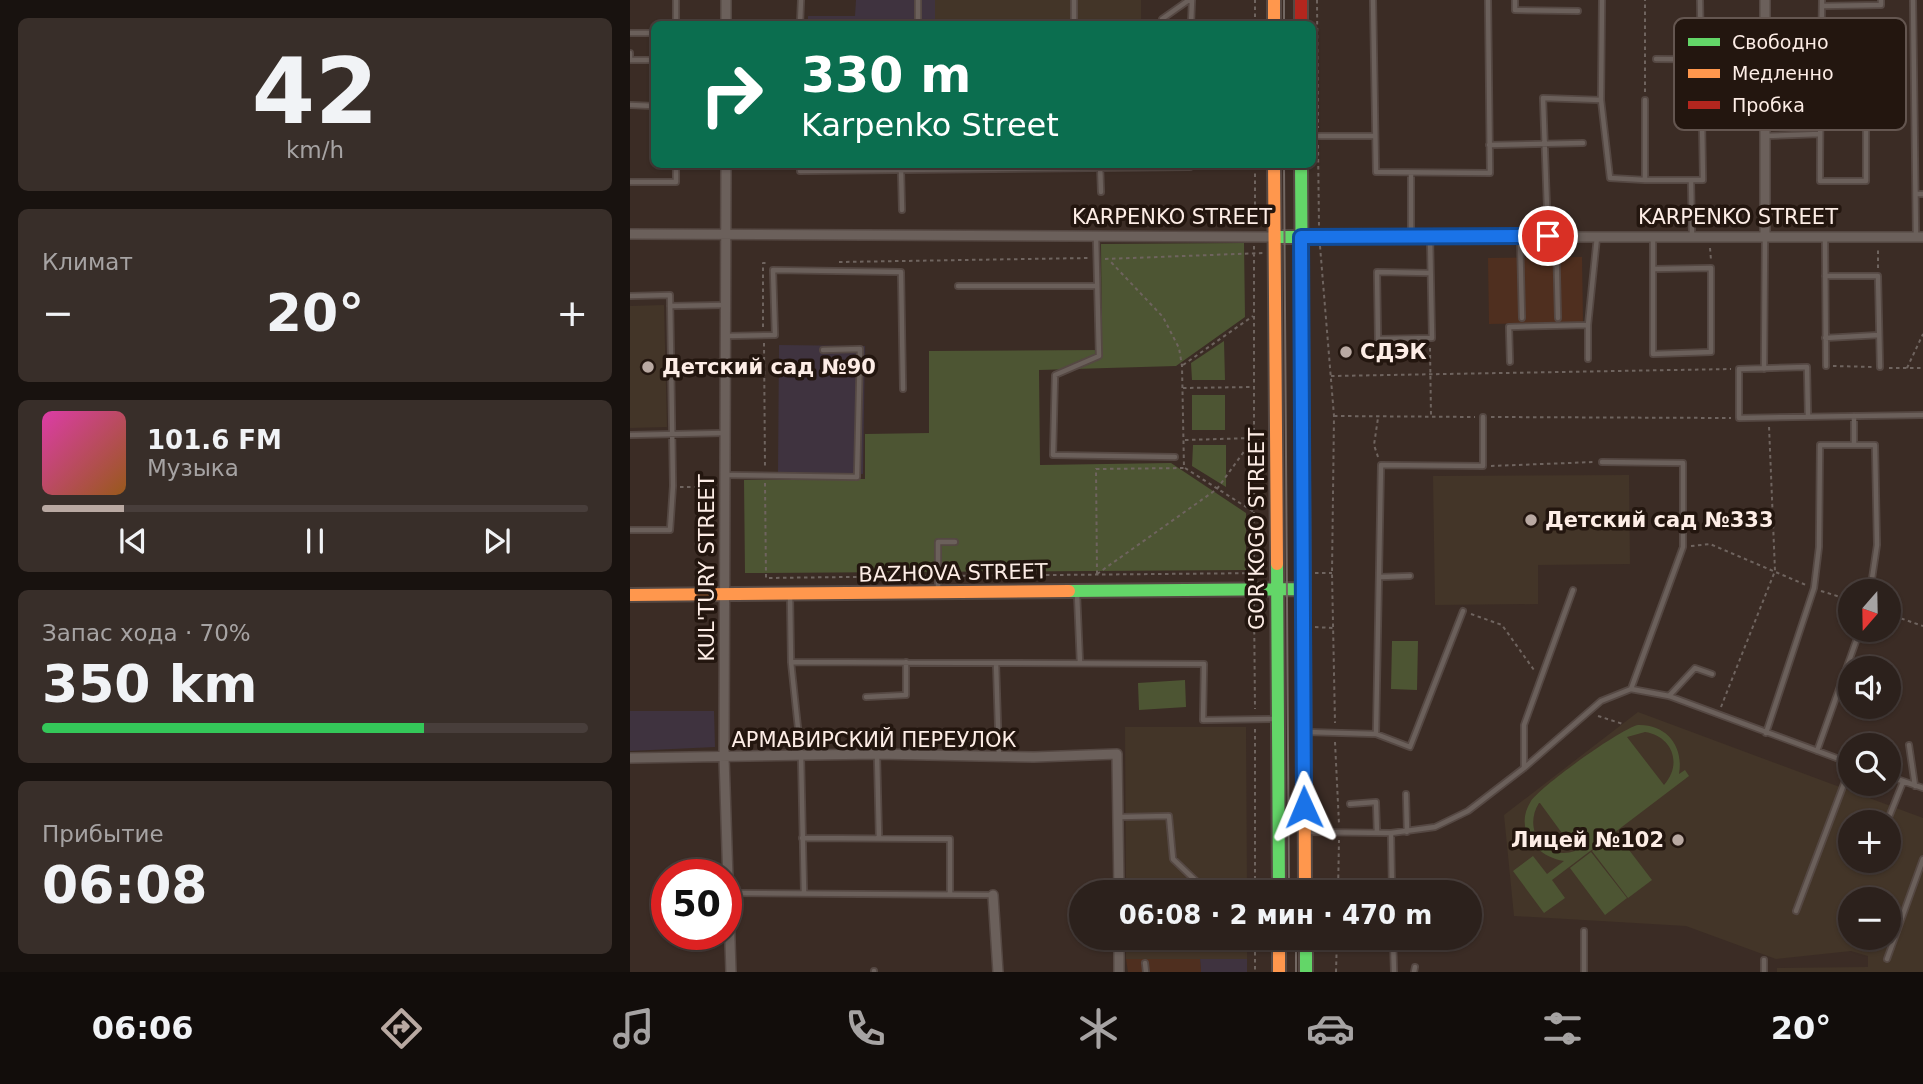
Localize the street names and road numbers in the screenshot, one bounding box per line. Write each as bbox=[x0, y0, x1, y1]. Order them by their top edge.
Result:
street label: KARPENKO STREET bbox=[1072, 205, 1272, 229]
street label: KARPENKO STREET bbox=[1638, 205, 1838, 229]
street label: GOR'KOGO STREET bbox=[1245, 428, 1269, 630]
street label: KUL'TURY STREET bbox=[695, 474, 719, 662]
street label: BAZHOVA STREET bbox=[858, 559, 1048, 587]
street label: АРМАВИРСКИЙ ПЕРЕУЛОК bbox=[732, 727, 1017, 752]

